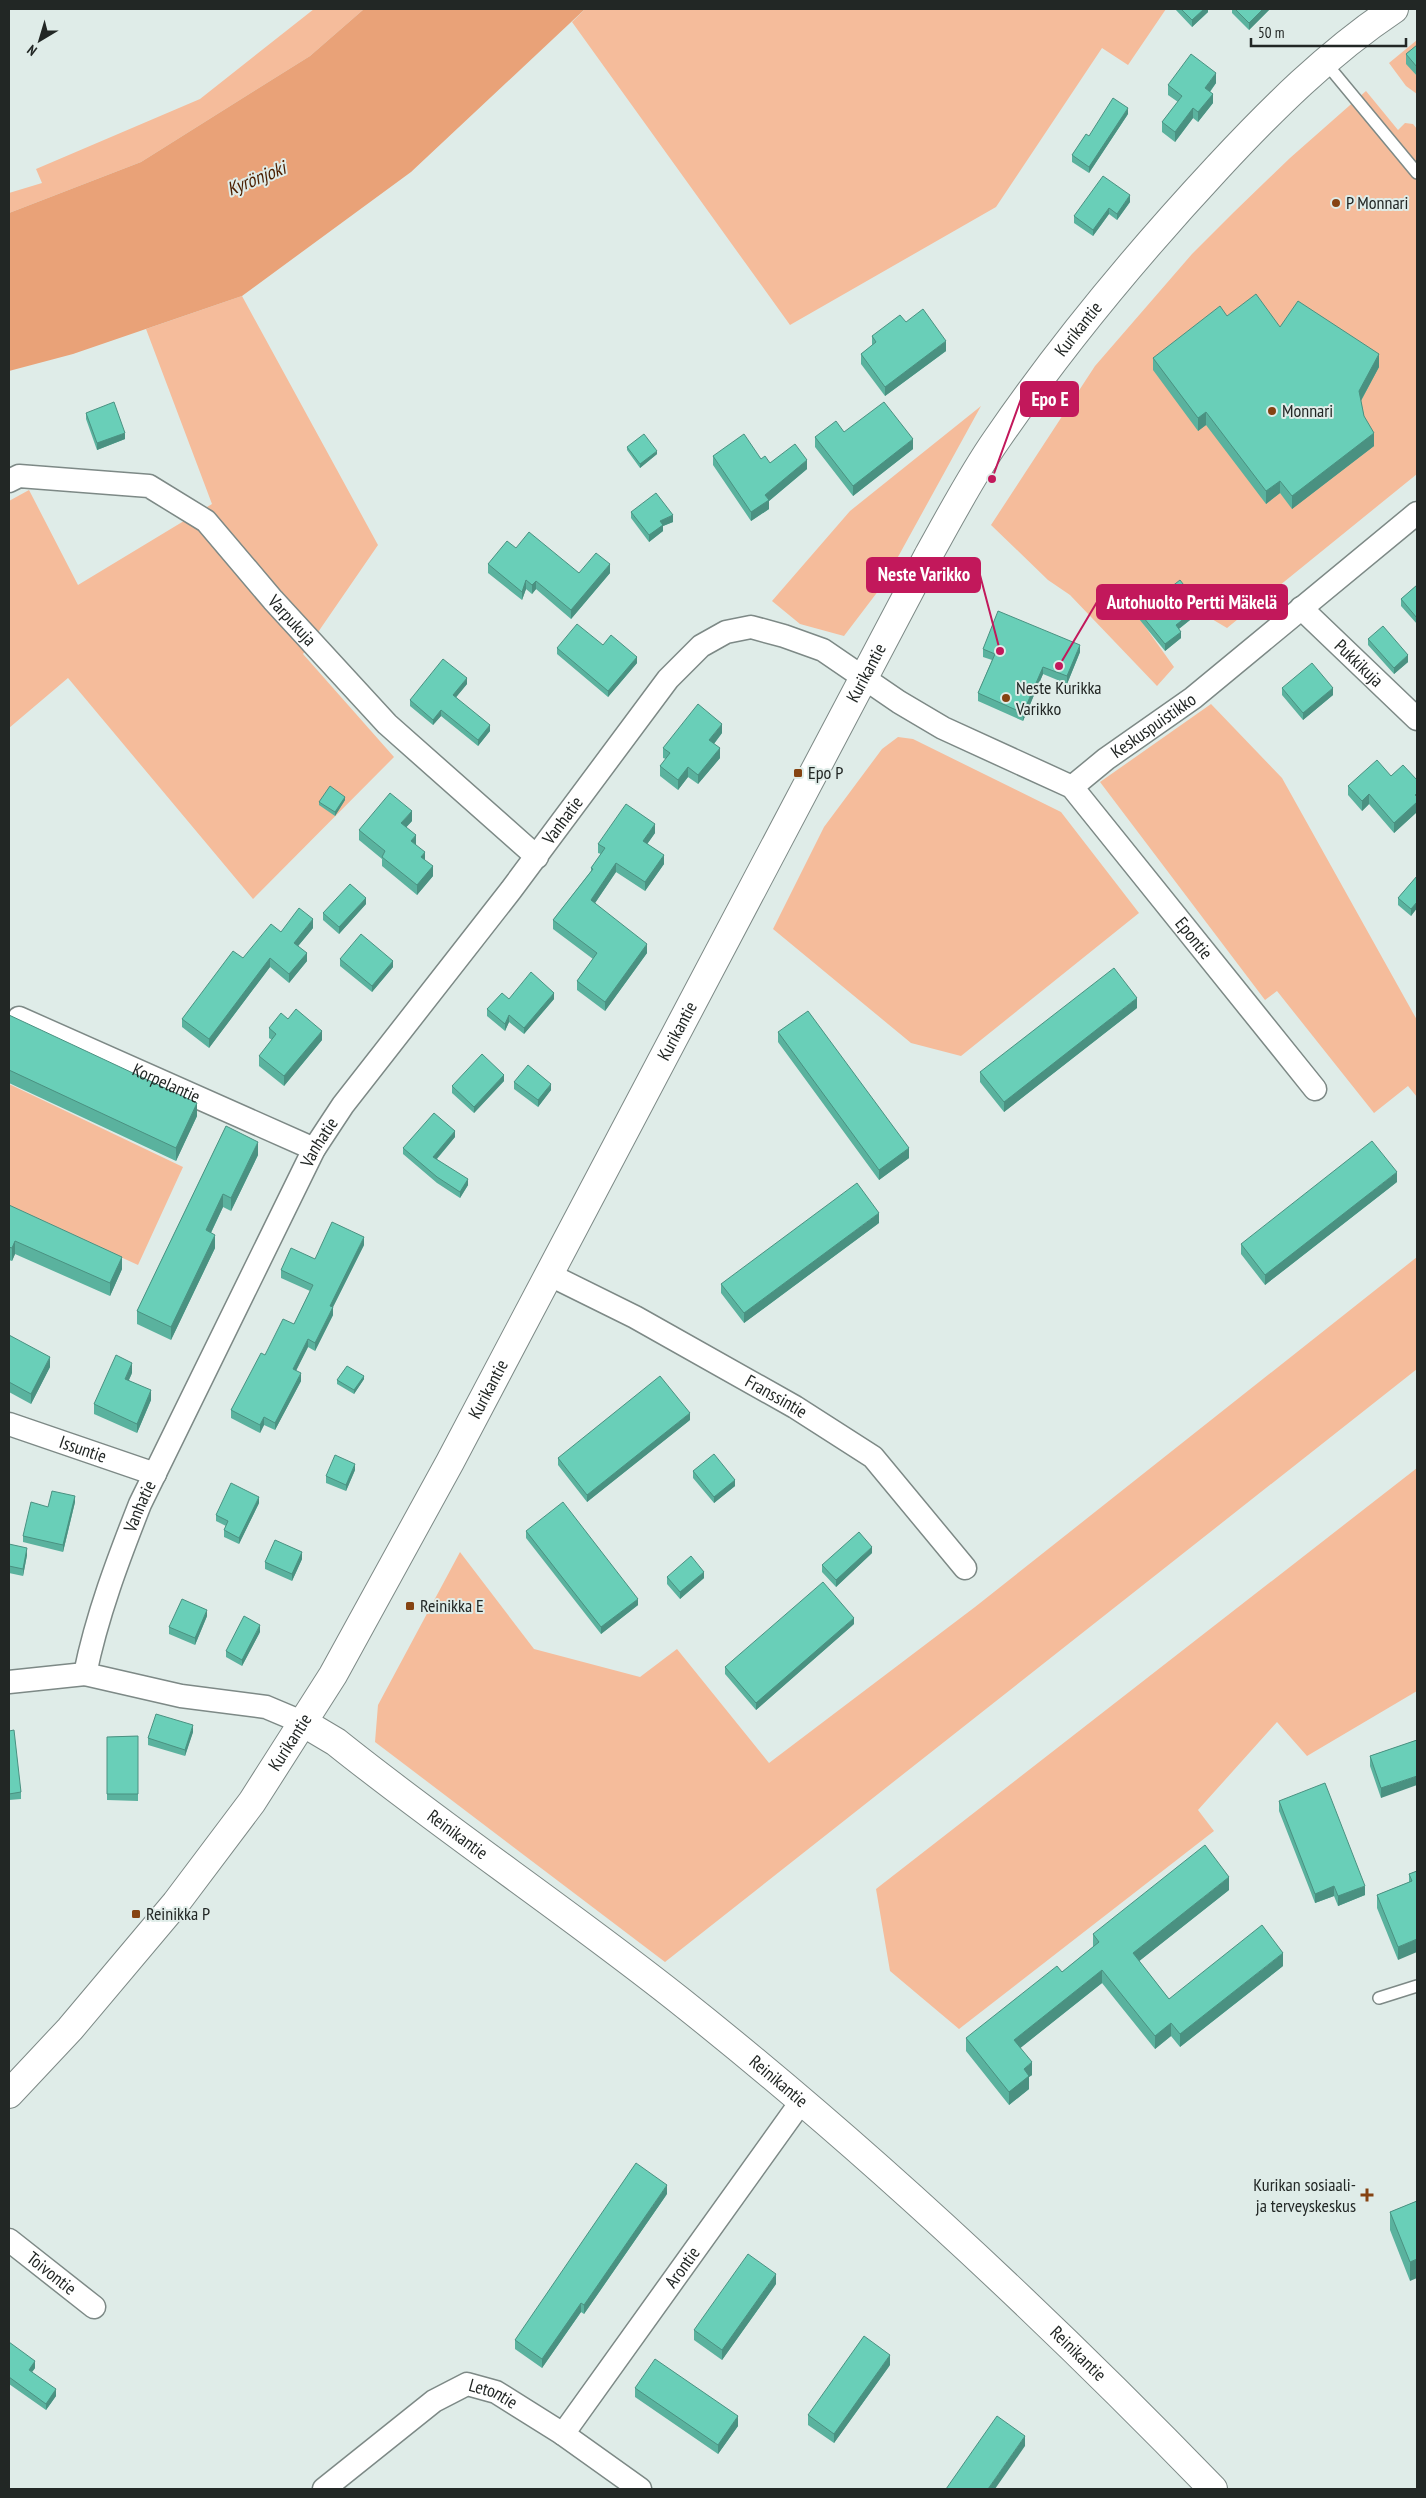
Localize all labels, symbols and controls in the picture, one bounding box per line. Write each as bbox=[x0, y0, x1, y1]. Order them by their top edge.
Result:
north arrow bbox=[15, 15, 65, 65]
scale bar bbox=[1251, 15, 1406, 47]
text: 50 m bbox=[1258, 23, 1284, 42]
text: N bbox=[23, 41, 41, 60]
water label: Kyrönjoki bbox=[223, 154, 292, 201]
place label: P Monnari bbox=[1346, 191, 1408, 214]
marker: P Monnari bbox=[1330, 197, 1342, 209]
street label: Kurikantie bbox=[1049, 297, 1107, 361]
callout: Epo E bbox=[1021, 382, 1078, 416]
text: Epo E bbox=[1031, 387, 1069, 411]
place label: Monnari bbox=[1282, 399, 1333, 422]
marker: Monnari bbox=[1266, 405, 1278, 417]
callout: Neste Varikko bbox=[867, 558, 980, 592]
text: Neste Varikko bbox=[878, 562, 970, 586]
callout: Autohuolto Pertti Mäkelä bbox=[1097, 585, 1287, 619]
street label: Varpukuja bbox=[262, 589, 321, 651]
text: Autohuolto Pertti Mäkelä bbox=[1106, 590, 1277, 614]
street label: Pukkikuja bbox=[1330, 634, 1388, 692]
street label: Kurikantie bbox=[841, 639, 891, 706]
place label: Neste Kurikka Varikko bbox=[1015, 676, 1102, 720]
street label: Keskuspuistikko bbox=[1106, 687, 1200, 763]
marker: Neste Kurikka Varikko bbox=[1000, 692, 1012, 704]
place label: Epo P bbox=[808, 761, 843, 784]
marker: Epo P bbox=[792, 767, 804, 779]
street label: Vanhatie bbox=[536, 792, 588, 849]
street label: Epontie bbox=[1170, 912, 1218, 964]
street label: Kurikantie bbox=[652, 997, 702, 1064]
street label: Korpelantie bbox=[129, 1058, 204, 1108]
street label: Vanhatie bbox=[295, 1113, 343, 1172]
street label: Kurikantie bbox=[463, 1356, 513, 1423]
street label: Franssintie bbox=[741, 1369, 812, 1423]
street label: Issuntie bbox=[56, 1430, 110, 1468]
street label: Vanhatie bbox=[118, 1477, 161, 1536]
place label: Reinikka E bbox=[420, 1594, 484, 1617]
marker: Reinikka E bbox=[404, 1600, 416, 1612]
street label: Kurikantie bbox=[263, 1709, 316, 1775]
street label: Reinikantie bbox=[423, 1804, 493, 1864]
place label: Reinikka P bbox=[146, 1902, 210, 1925]
marker: Reinikka P bbox=[130, 1908, 142, 1920]
street label: Reinikantie bbox=[745, 2050, 813, 2112]
place label: Kurikan sosiaali- ja terveyskeskus bbox=[1253, 2173, 1356, 2217]
marker: Kurikan sosiaali- ja terveyskeskus bbox=[1360, 2188, 1374, 2202]
street label: Arontie bbox=[659, 2242, 705, 2292]
street label: Toivontie bbox=[22, 2246, 81, 2300]
street label: Reinikantie bbox=[1046, 2321, 1111, 2386]
street label: Letontie bbox=[467, 2373, 522, 2414]

